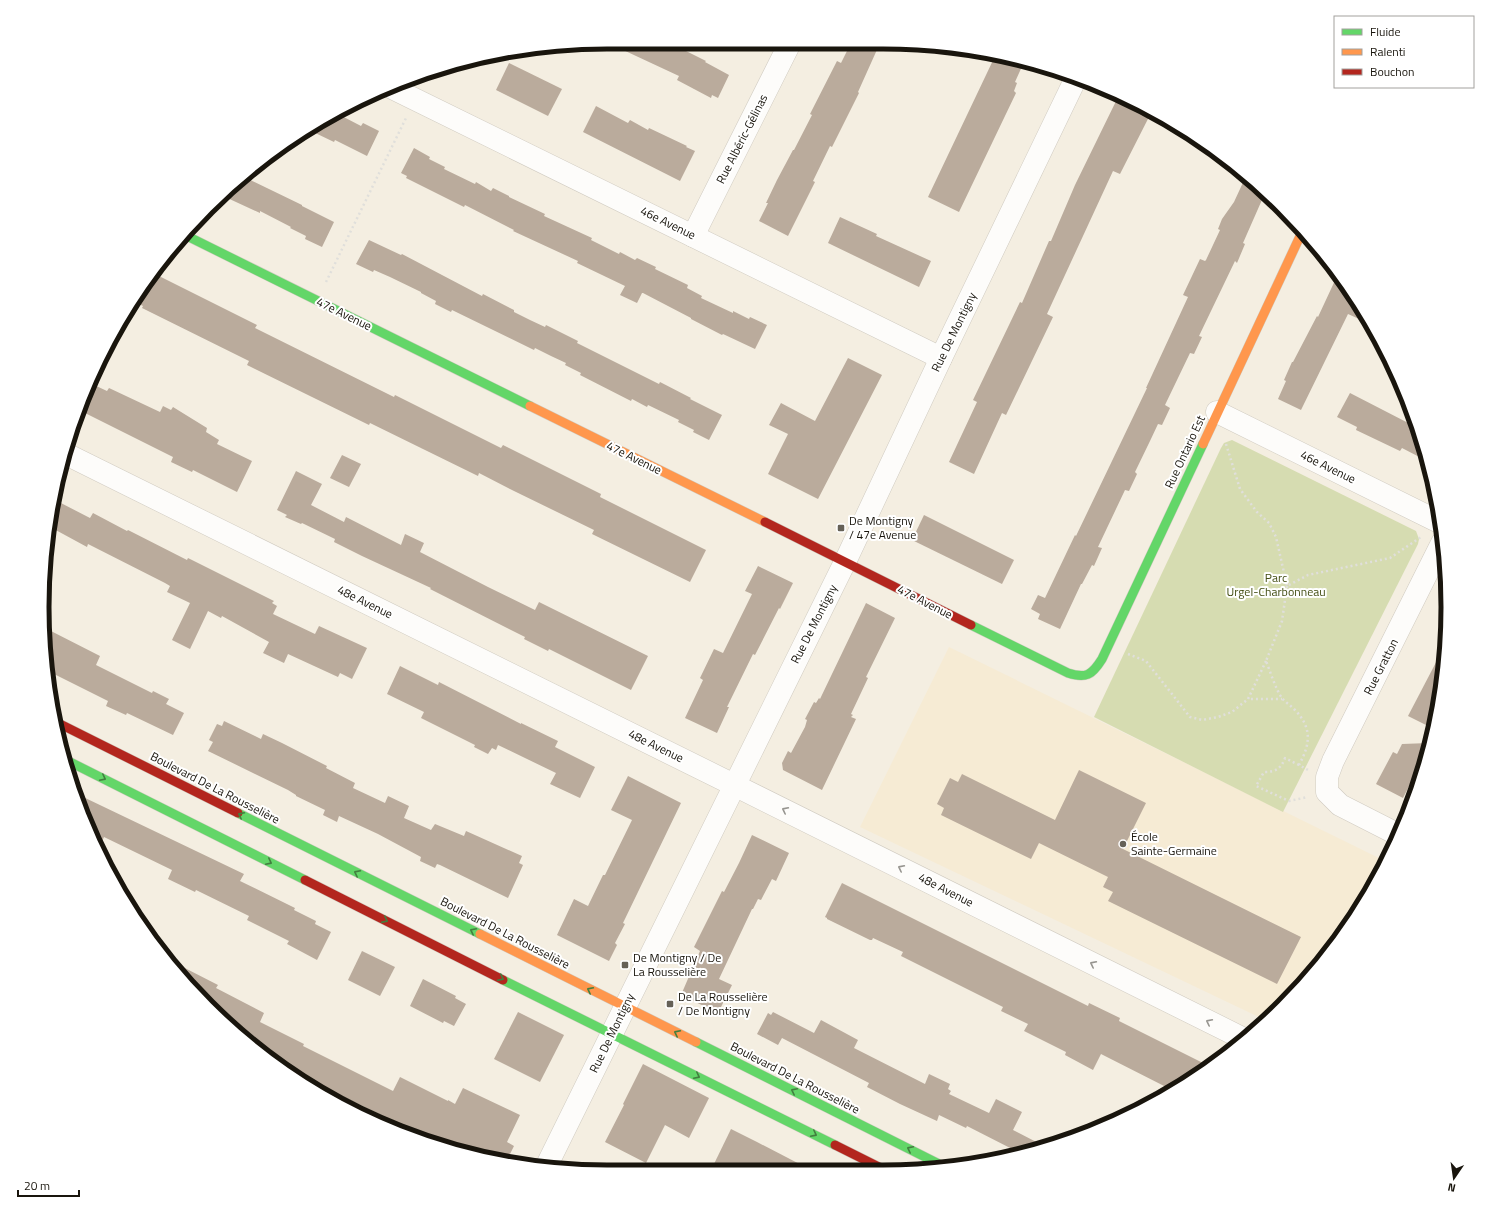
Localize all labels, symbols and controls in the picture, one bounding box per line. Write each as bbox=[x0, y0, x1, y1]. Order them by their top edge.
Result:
legend bbox=[1334, 16, 1474, 88]
text: Fluide bbox=[1370, 22, 1401, 41]
text: Ralenti bbox=[1370, 42, 1405, 61]
text: Bouchon bbox=[1370, 62, 1415, 81]
street label: Rue Albéric-Gélinas bbox=[711, 90, 773, 187]
street label: 46e Avenue bbox=[637, 201, 699, 244]
street label: Rue De Montigny bbox=[926, 288, 981, 375]
street label: 47e Avenue bbox=[313, 292, 375, 335]
street label: Rue Ontario Est bbox=[1159, 411, 1210, 492]
street label: 47e Avenue bbox=[603, 436, 665, 479]
street label: 46e Avenue bbox=[1297, 445, 1359, 488]
place label: De Montigny / 47e Avenue bbox=[849, 511, 916, 544]
marker: De Montigny / 47e Avenue bbox=[836, 523, 846, 533]
park label: Parc Urgel-Charbonneau bbox=[1226, 568, 1326, 601]
street label: 48e Avenue bbox=[334, 580, 396, 623]
street label: 47e Avenue bbox=[894, 580, 956, 624]
street label: Rue De Montigny bbox=[785, 581, 842, 667]
street label: Rue Gratton bbox=[1358, 635, 1403, 698]
street label: 48e Avenue bbox=[625, 724, 687, 767]
street label: Boulevard De La Rousselière bbox=[147, 747, 283, 829]
one-way arrow bbox=[98, 773, 106, 781]
one-way arrow bbox=[782, 807, 789, 815]
one-way arrow bbox=[238, 812, 245, 819]
place label: École Sainte-Germaine bbox=[1131, 827, 1217, 860]
marker: École Sainte-Germaine bbox=[1118, 839, 1128, 849]
one-way arrow bbox=[264, 857, 272, 865]
one-way arrow bbox=[898, 865, 906, 873]
street label: 48e Avenue bbox=[915, 868, 977, 912]
one-way arrow bbox=[354, 870, 362, 878]
street label: Boulevard De La Rousselière bbox=[437, 892, 573, 974]
one-way arrow bbox=[381, 915, 388, 923]
one-way arrow bbox=[470, 928, 478, 936]
place label: De Montigny / De La Rousselière bbox=[633, 948, 721, 981]
marker: De Montigny / De La Rousselière bbox=[620, 960, 630, 970]
one-way arrow bbox=[1090, 961, 1097, 969]
one-way arrow bbox=[497, 974, 504, 981]
one-way arrow bbox=[586, 987, 594, 994]
place label: De La Rousselière / De Montigny bbox=[678, 987, 768, 1020]
street label: Rue De Montigny bbox=[584, 989, 639, 1076]
marker: De La Rousselière / De Montigny bbox=[665, 999, 675, 1009]
one-way arrow bbox=[1206, 1019, 1213, 1027]
one-way arrow bbox=[674, 1030, 682, 1038]
street label: Boulevard De La Rousselière bbox=[727, 1037, 863, 1119]
one-way arrow bbox=[693, 1071, 701, 1079]
one-way arrow bbox=[790, 1088, 798, 1096]
one-way arrow bbox=[809, 1129, 817, 1137]
one-way arrow bbox=[907, 1146, 914, 1154]
north arrow bbox=[1434, 1158, 1474, 1198]
scale bar bbox=[18, 1172, 79, 1198]
text: 20 m bbox=[24, 1176, 50, 1195]
text: N bbox=[1446, 1179, 1457, 1196]

